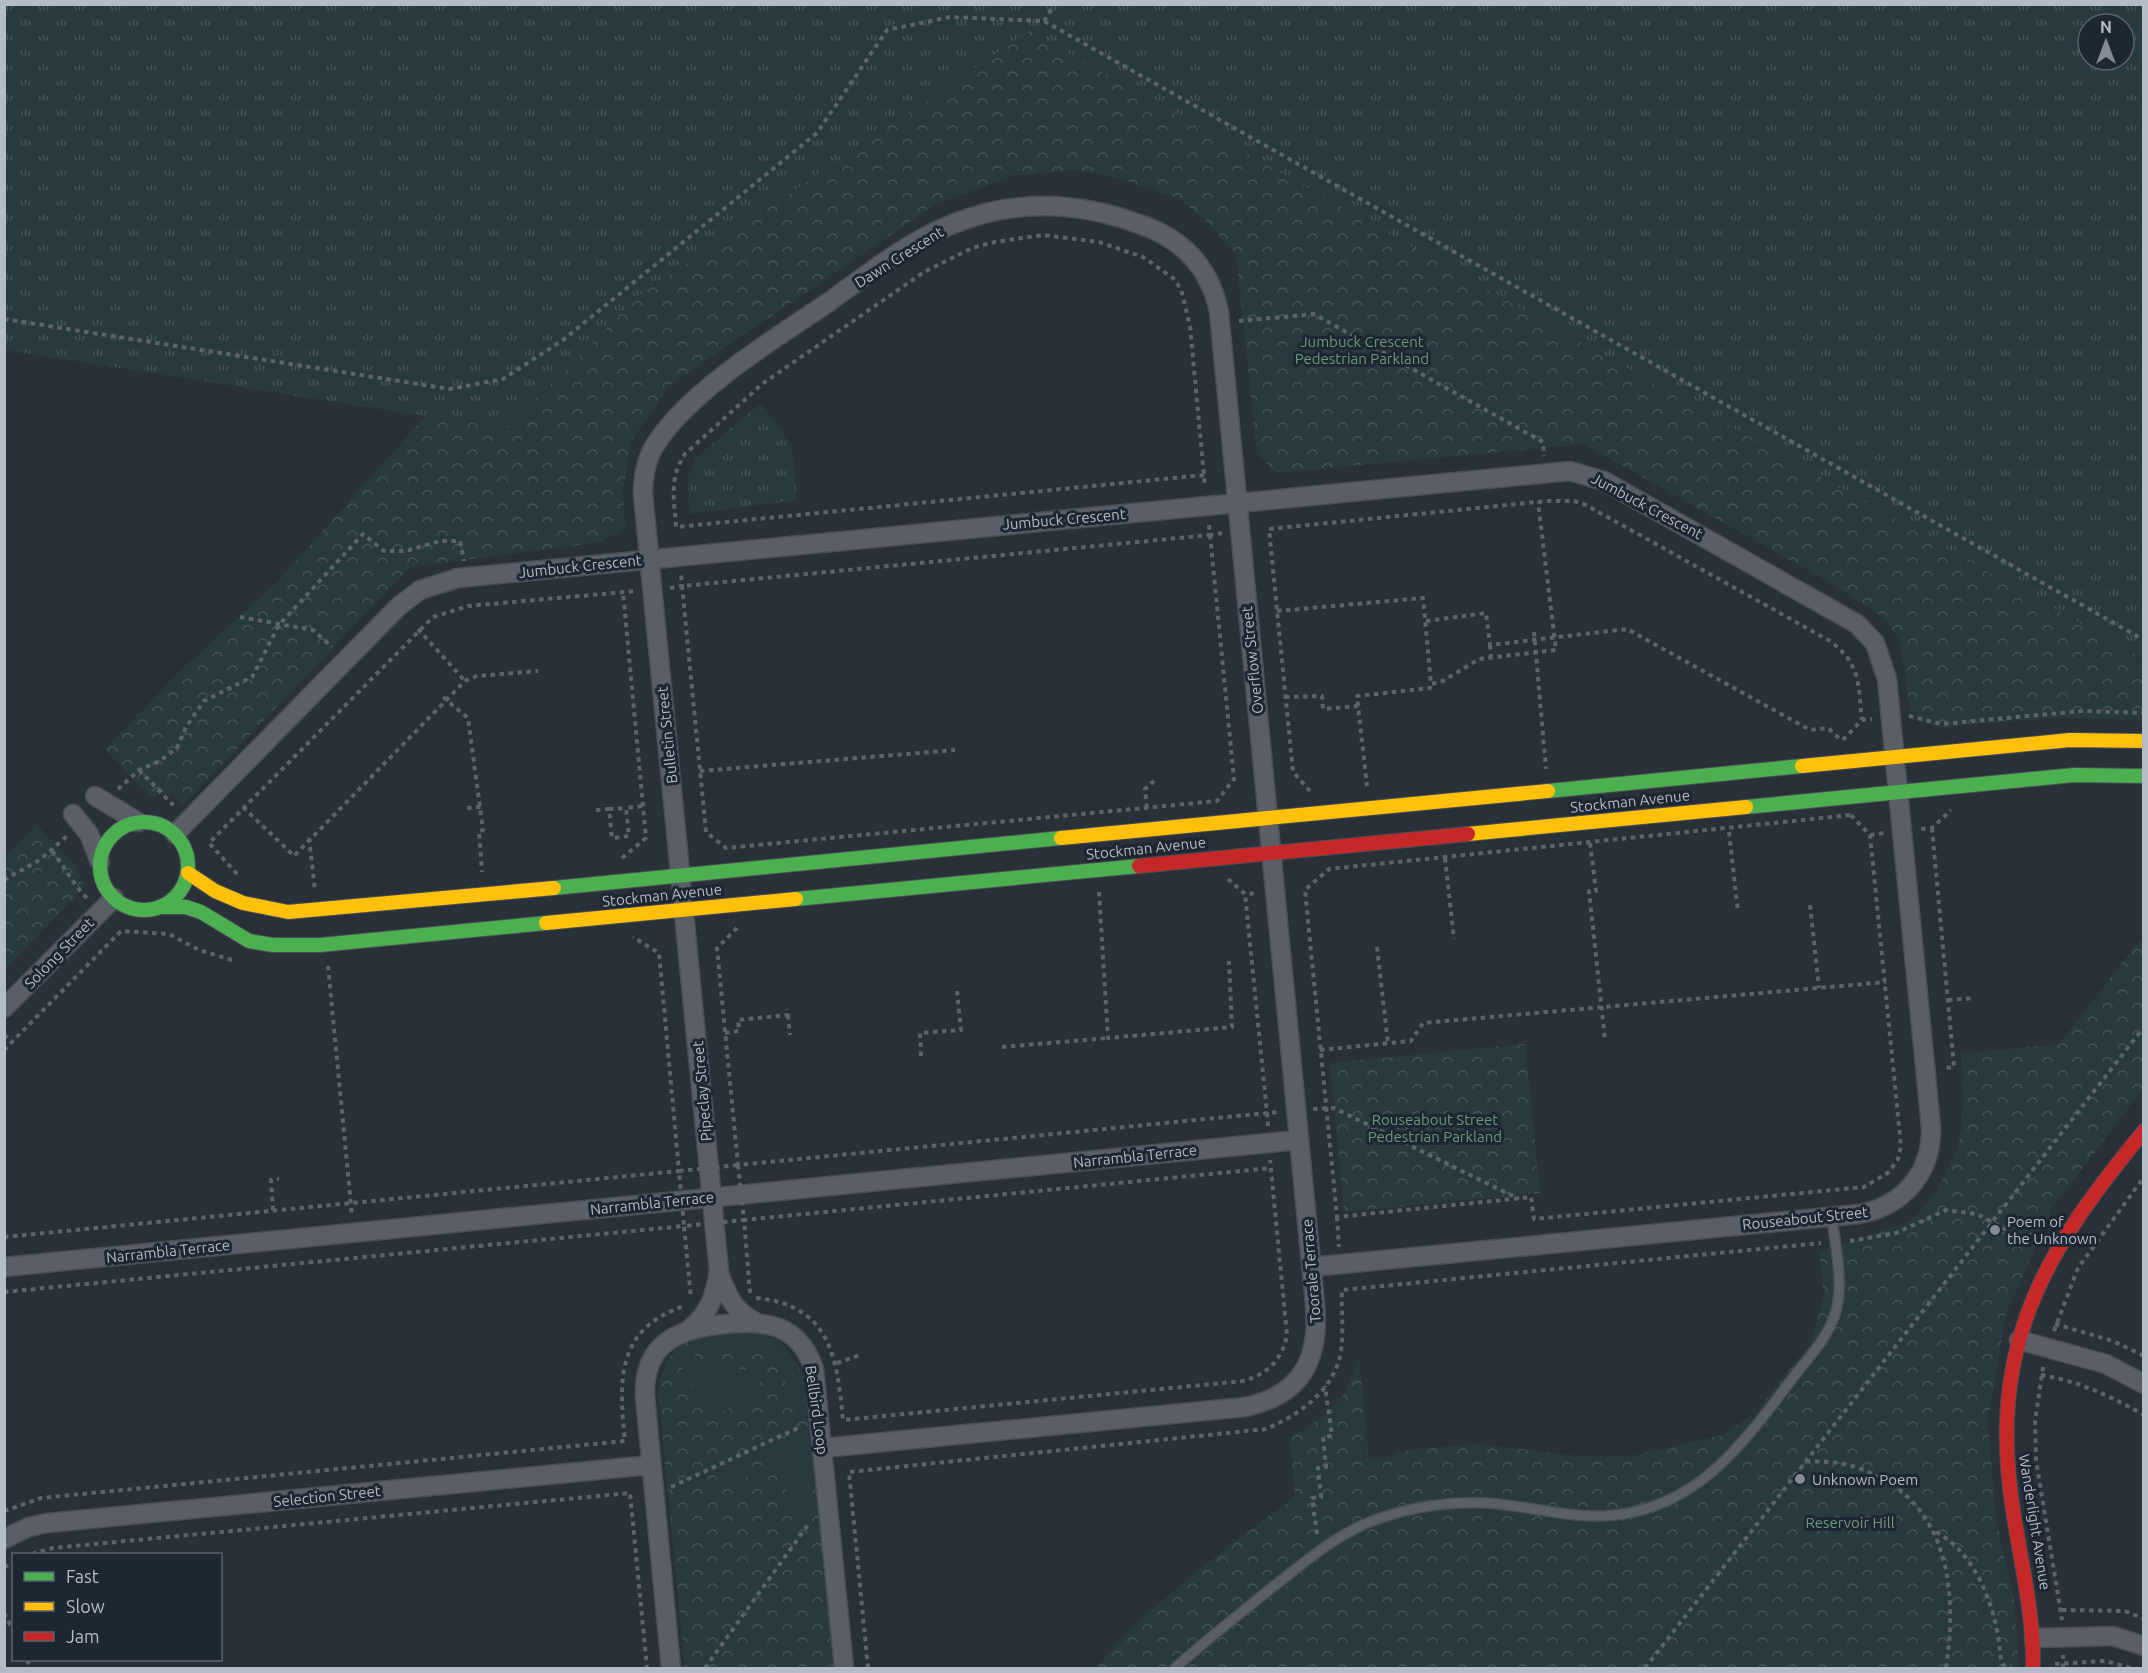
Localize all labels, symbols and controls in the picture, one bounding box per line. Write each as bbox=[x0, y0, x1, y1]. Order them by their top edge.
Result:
north arrow bbox=[2076, 12, 2136, 72]
text: N bbox=[2100, 18, 2112, 36]
street label: Dawn Crescent bbox=[852, 223, 947, 291]
park label: Jumbuck Crescent Pedestrian Parkland bbox=[1295, 333, 1429, 367]
street label: Jumbuck Crescent bbox=[1588, 469, 1706, 543]
street label: Jumbuck Crescent bbox=[1002, 505, 1126, 533]
street label: Jumbuck Crescent bbox=[518, 551, 642, 581]
street label: Overflow Street bbox=[1238, 605, 1266, 715]
street label: Bulletin Street bbox=[653, 685, 681, 784]
street label: Stockman Avenue bbox=[1569, 786, 1691, 816]
street label: Stockman Avenue bbox=[1085, 833, 1207, 863]
street label: Stockman Avenue bbox=[601, 880, 723, 910]
street label: Solong Street bbox=[21, 914, 97, 992]
street label: Pipeclay Street bbox=[689, 1040, 715, 1142]
park label: Rouseabout Street Pedestrian Parkland bbox=[1368, 1111, 1502, 1145]
street label: Narrambla Terrace bbox=[1072, 1141, 1198, 1171]
street label: Narrambla Terrace bbox=[589, 1188, 715, 1218]
street label: Rouseabout Street bbox=[1741, 1203, 1869, 1233]
place label: Poem of the Unknown bbox=[2007, 1213, 2097, 1247]
street label: Toorale Terrace bbox=[1298, 1218, 1324, 1324]
marker: Poem of the Unknown bbox=[1988, 1223, 2002, 1237]
street label: Narrambla Terrace bbox=[105, 1236, 231, 1266]
street label: Bellbird Loop bbox=[802, 1364, 832, 1456]
street label: Wanderlight Avenue bbox=[2016, 1453, 2054, 1591]
place label: Unknown Poem bbox=[1812, 1471, 1918, 1488]
marker: Unknown Poem bbox=[1793, 1472, 1807, 1486]
street label: Selection Street bbox=[273, 1482, 381, 1510]
park label: Reservoir Hill bbox=[1805, 1514, 1895, 1531]
legend bbox=[12, 1553, 222, 1661]
text: Fast bbox=[66, 1566, 99, 1586]
text: Slow bbox=[66, 1596, 105, 1616]
text: Jam bbox=[66, 1626, 100, 1646]

